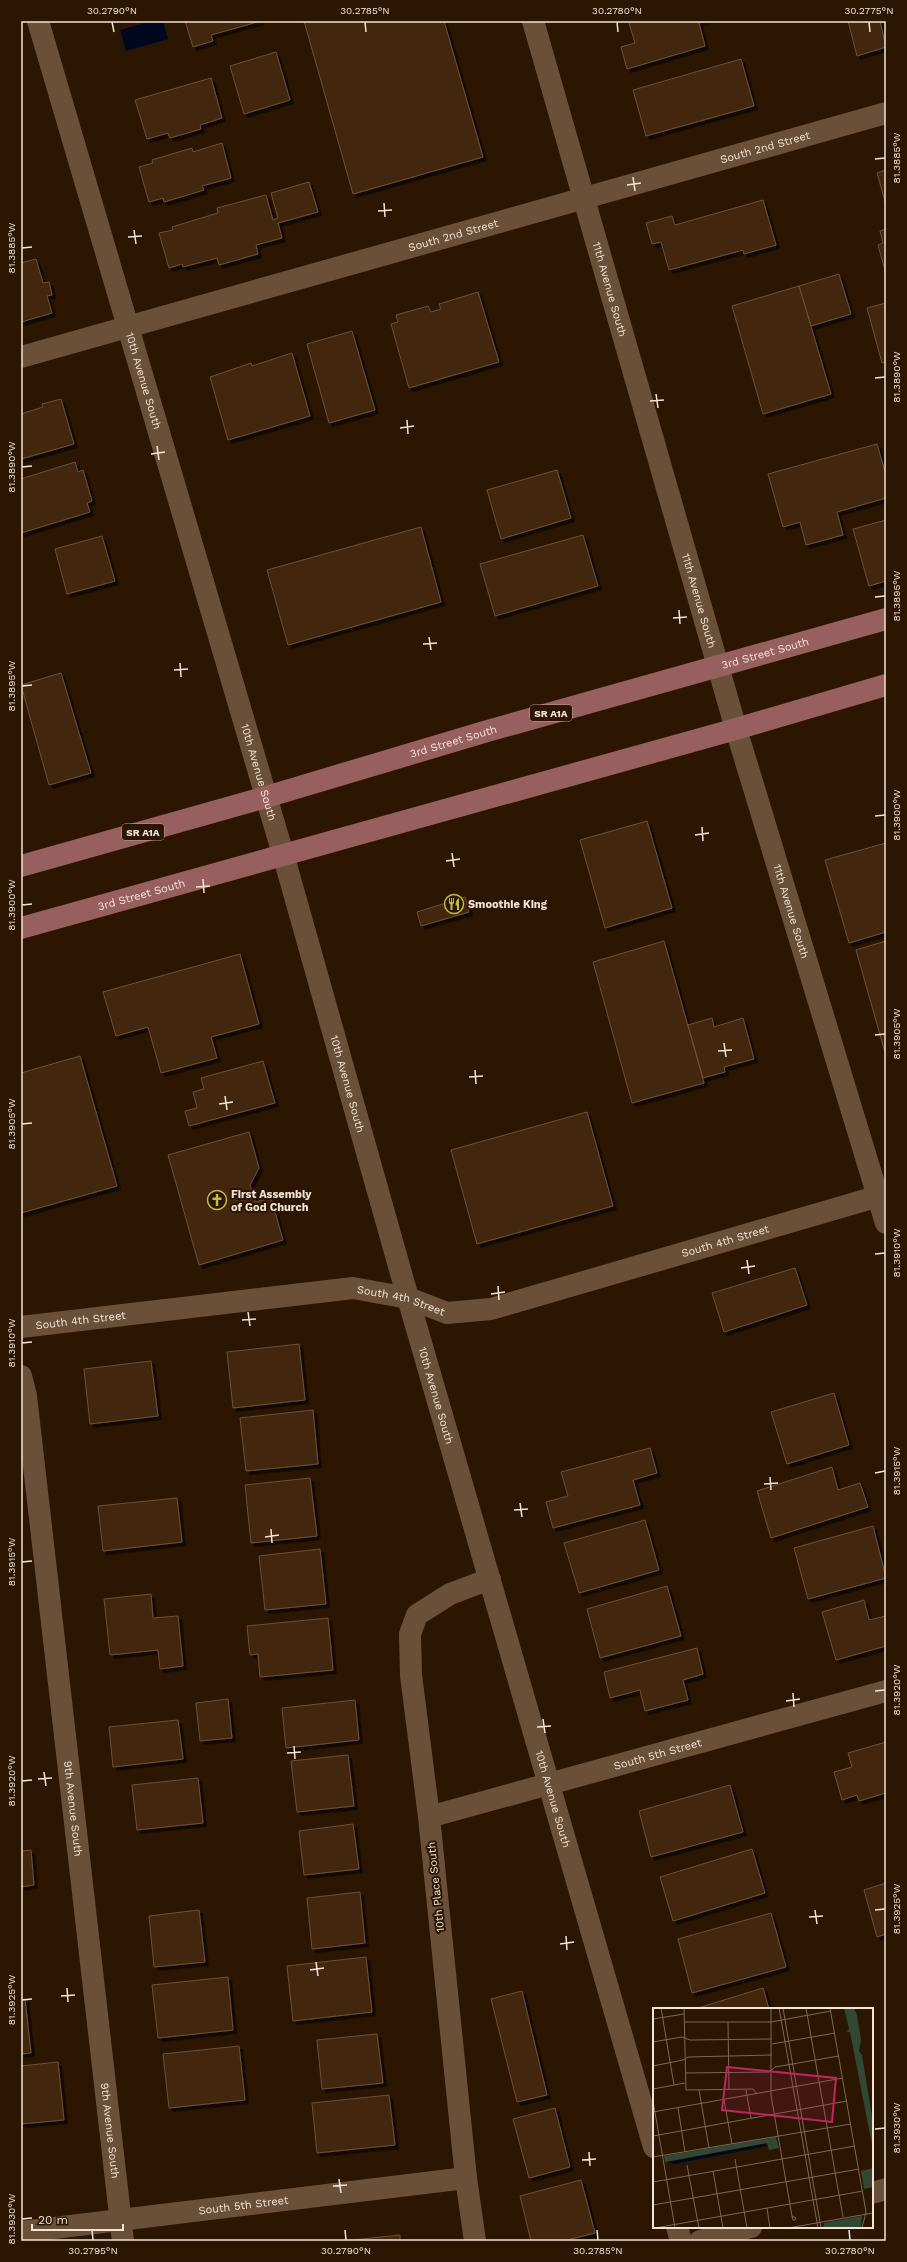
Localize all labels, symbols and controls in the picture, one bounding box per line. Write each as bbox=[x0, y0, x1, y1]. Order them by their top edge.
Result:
text: 30.2790°N bbox=[87, 5, 137, 16]
text: 30.2785°N bbox=[340, 5, 390, 16]
text: 30.2780°N bbox=[592, 5, 642, 16]
text: 30.2775°N bbox=[844, 5, 894, 16]
street label: South 2nd Street bbox=[719, 128, 812, 166]
text: 81.3885°W bbox=[891, 132, 902, 183]
street label: South 2nd Street bbox=[407, 216, 500, 254]
text: 81.3885°W bbox=[6, 222, 17, 273]
street label: 11th Avenue South bbox=[590, 240, 630, 338]
street label: 10th Avenue South bbox=[123, 331, 164, 431]
text: 81.3890°W bbox=[891, 351, 902, 403]
text: 81.3890°W bbox=[6, 441, 17, 493]
street label: 11th Avenue South bbox=[679, 552, 719, 650]
text: 81.3895°W bbox=[891, 570, 902, 621]
street label: 3rd Street South bbox=[720, 635, 810, 671]
text: 81.3895°W bbox=[6, 660, 17, 711]
road number: SR A1A bbox=[530, 705, 572, 721]
street label: 10th Avenue South bbox=[239, 722, 279, 822]
street label: 3rd Street South bbox=[408, 722, 498, 760]
text: 81.3900°W bbox=[891, 789, 902, 841]
road number: SR A1A bbox=[122, 824, 164, 840]
street label: 11th Avenue South bbox=[771, 863, 812, 960]
street label: 3rd Street South bbox=[96, 876, 187, 913]
text: 81.3900°W bbox=[6, 879, 17, 931]
restaurant icon: Smoothie King bbox=[443, 893, 465, 915]
place label: Smoothie King bbox=[468, 898, 548, 911]
text: 81.3905°W bbox=[891, 1008, 902, 1059]
street label: 10th Avenue South bbox=[328, 1034, 368, 1134]
text: 81.3905°W bbox=[6, 1098, 17, 1149]
place label: First Assembly of God Church bbox=[231, 1188, 312, 1214]
church icon: First Assembly of God Church bbox=[206, 1189, 228, 1211]
street label: South 4th Street bbox=[680, 1222, 771, 1260]
text: 81.3910°W bbox=[891, 1228, 902, 1278]
street label: South 4th Street bbox=[356, 1282, 447, 1318]
street label: South 4th Street bbox=[35, 1308, 127, 1332]
text: 81.3910°W bbox=[6, 1318, 17, 1368]
street label: 10th Avenue South bbox=[416, 1345, 456, 1446]
text: 81.3915°W bbox=[891, 1446, 902, 1495]
text: 81.3915°W bbox=[6, 1537, 17, 1586]
text: 81.3920°W bbox=[891, 1664, 902, 1715]
street label: South 5th Street bbox=[612, 1736, 703, 1772]
street label: 10th Avenue South bbox=[533, 1749, 573, 1849]
text: 81.3920°W bbox=[6, 1755, 17, 1806]
street label: 9th Avenue South bbox=[61, 1760, 85, 1857]
street label: 10th Place South bbox=[425, 1841, 447, 1933]
text: 81.3925°W bbox=[891, 1883, 902, 1934]
text: 81.3925°W bbox=[6, 1974, 17, 2025]
inset map bbox=[653, 2008, 873, 2228]
street label: 9th Avenue South bbox=[98, 2082, 122, 2179]
text: 81.3930°W bbox=[891, 2102, 902, 2153]
text: 81.3930°W bbox=[6, 2193, 17, 2244]
street label: South 5th Street bbox=[198, 2193, 289, 2217]
scale bar bbox=[32, 2206, 123, 2232]
text: 20 m bbox=[38, 2213, 68, 2227]
text: 30.2795°N bbox=[68, 2245, 118, 2256]
text: 30.2790°N bbox=[321, 2245, 371, 2256]
text: 30.2785°N bbox=[573, 2245, 623, 2256]
text: 30.2780°N bbox=[825, 2245, 875, 2256]

